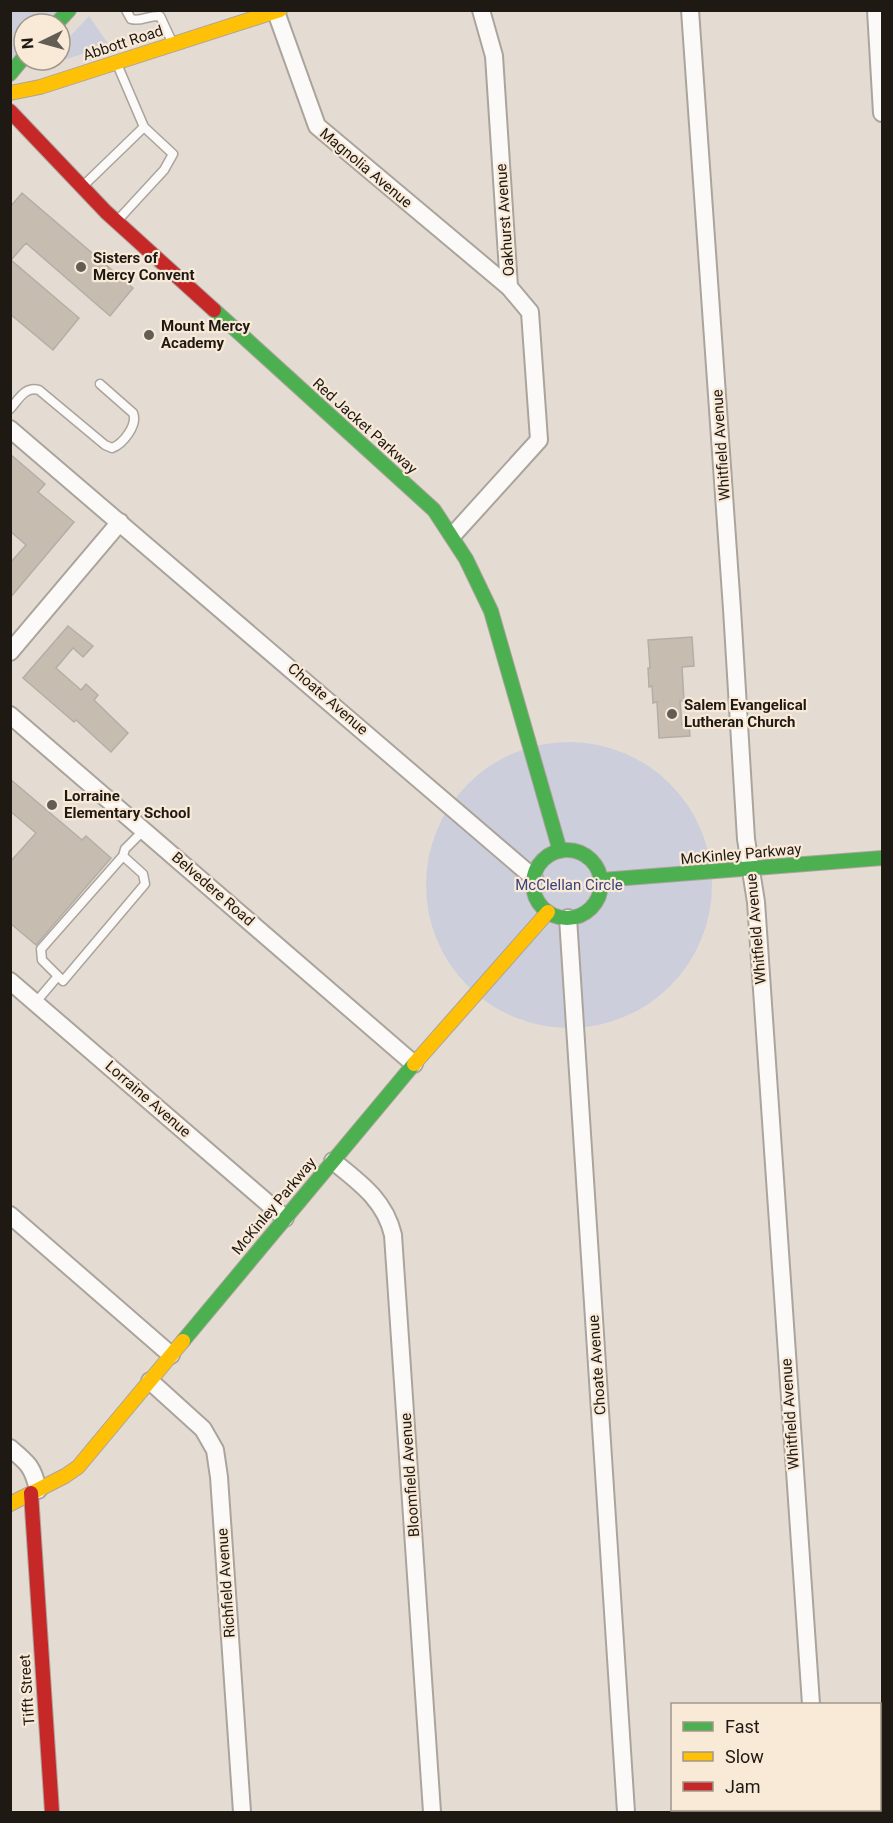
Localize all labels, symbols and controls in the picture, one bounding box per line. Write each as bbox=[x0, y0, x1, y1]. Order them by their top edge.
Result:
north arrow bbox=[12, 12, 72, 72]
street label: Abbott Road bbox=[81, 22, 165, 64]
text: N bbox=[18, 37, 38, 50]
street label: Magnolia Avenue bbox=[316, 124, 416, 212]
street label: Oakhurst Avenue bbox=[492, 163, 518, 277]
place label: Sisters of Mercy Convent bbox=[93, 249, 194, 284]
marker: Sisters of Mercy Convent bbox=[74, 260, 88, 274]
place label: Mount Mercy Academy bbox=[161, 317, 251, 352]
marker: Mount Mercy Academy bbox=[142, 328, 156, 342]
street label: Red Jacket Parkway bbox=[309, 374, 421, 478]
street label: Whitfield Avenue bbox=[708, 389, 734, 501]
street label: Choate Avenue bbox=[284, 659, 372, 739]
place label: Salem Evangelical Lutheran Church bbox=[684, 696, 807, 731]
marker: Salem Evangelical Lutheran Church bbox=[665, 707, 679, 721]
place label: Lorraine Elementary School bbox=[64, 787, 190, 822]
marker: Lorraine Elementary School bbox=[45, 798, 59, 812]
street label: McKinley Parkway bbox=[680, 840, 802, 868]
street label: Belvedere Road bbox=[168, 848, 258, 930]
street label: Whitfield Avenue bbox=[742, 873, 770, 985]
park label: McClellan Circle bbox=[515, 876, 623, 894]
street label: Lorraine Avenue bbox=[102, 1057, 194, 1141]
street label: McKinley Parkway bbox=[228, 1154, 320, 1258]
street label: Choate Avenue bbox=[585, 1314, 609, 1416]
street label: Whitfield Avenue bbox=[777, 1358, 803, 1470]
street label: Bloomfield Avenue bbox=[397, 1412, 423, 1538]
street label: Richfield Avenue bbox=[213, 1527, 239, 1639]
street label: Tifft Street bbox=[16, 1654, 38, 1726]
legend bbox=[671, 1703, 881, 1811]
text: Fast bbox=[725, 1716, 760, 1737]
text: Slow bbox=[725, 1746, 764, 1767]
text: Jam bbox=[725, 1776, 761, 1797]

